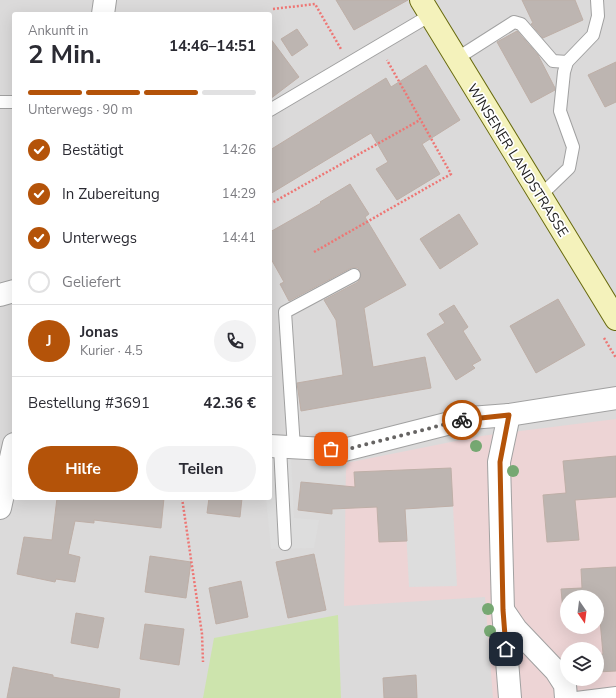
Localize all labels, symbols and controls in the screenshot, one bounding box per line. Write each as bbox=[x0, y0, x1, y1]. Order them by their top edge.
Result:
text: Ankunft in bbox=[28, 22, 88, 40]
text: 14:46–14:51 bbox=[169, 36, 256, 56]
text: 2 Min. bbox=[28, 37, 101, 72]
street label: WINSENER LANDSTRASSE bbox=[463, 80, 573, 241]
text: Unterwegs · 90 m bbox=[28, 101, 133, 119]
icon: check bbox=[28, 139, 50, 161]
text: Bestätigt bbox=[62, 140, 123, 160]
text: 14:26 bbox=[222, 141, 256, 159]
icon: check bbox=[28, 183, 50, 205]
text: In Zubereitung bbox=[62, 184, 160, 204]
text: 14:29 bbox=[222, 185, 256, 203]
icon: check bbox=[28, 227, 50, 249]
text: Unterwegs bbox=[62, 228, 137, 248]
text: 14:41 bbox=[222, 229, 256, 247]
text: Geliefert bbox=[62, 272, 121, 292]
button: phone bbox=[214, 320, 256, 362]
text: Jonas bbox=[80, 322, 118, 342]
text: J bbox=[46, 331, 52, 351]
text: Kurier · 4.5 bbox=[80, 342, 143, 360]
text: Bestellung #3691 bbox=[28, 393, 150, 413]
text: 42.36 € bbox=[203, 393, 256, 413]
courier bbox=[442, 400, 482, 440]
icon: bike bbox=[451, 409, 473, 431]
pin bbox=[314, 432, 348, 466]
icon: bag bbox=[320, 438, 342, 460]
button: Hilfe bbox=[28, 446, 138, 492]
button: Teilen bbox=[146, 446, 256, 492]
north arrow bbox=[560, 590, 604, 634]
map controls bbox=[560, 590, 604, 686]
pin bbox=[489, 632, 523, 666]
icon: home bbox=[495, 638, 517, 660]
button: layers bbox=[560, 642, 604, 686]

